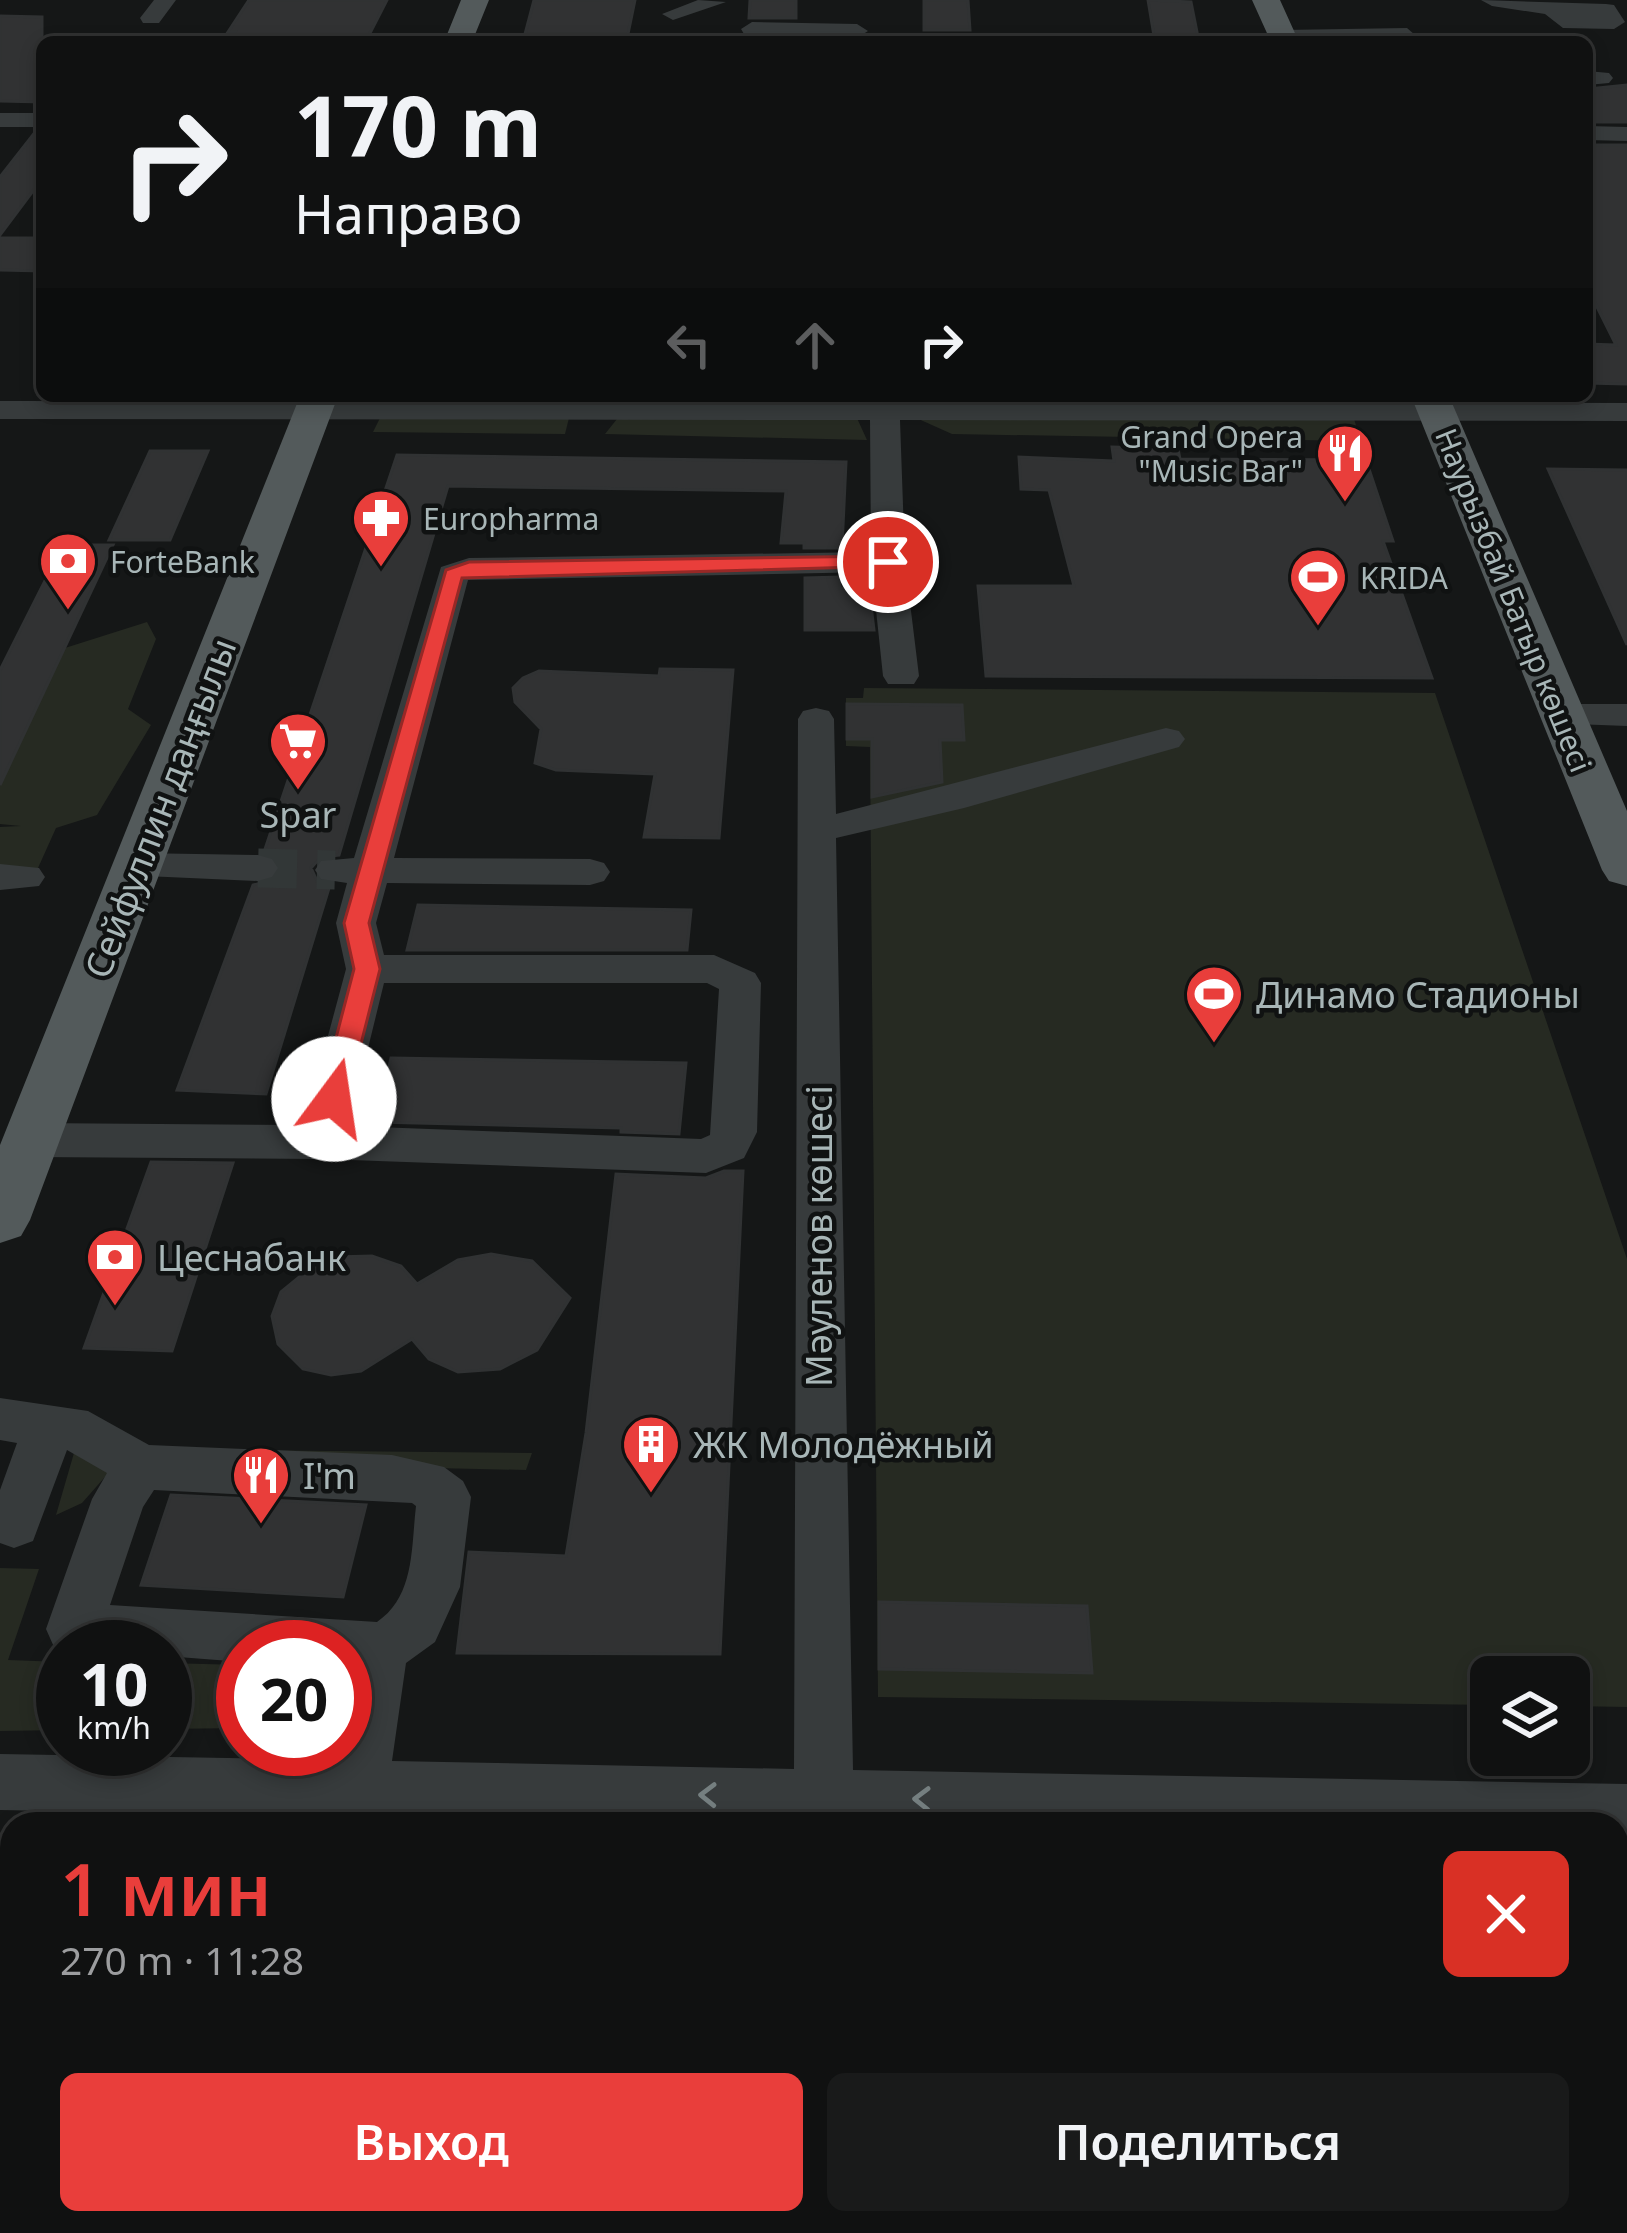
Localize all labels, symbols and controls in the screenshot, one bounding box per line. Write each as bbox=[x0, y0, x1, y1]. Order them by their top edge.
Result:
text: 170 m bbox=[294, 67, 542, 182]
icon: right bbox=[96, 84, 252, 240]
text: Направо bbox=[294, 176, 522, 250]
icon: left bbox=[656, 312, 722, 378]
icon: ahead bbox=[782, 312, 848, 378]
icon: right bbox=[908, 312, 974, 378]
place label: Grand Opera "Music Bar" bbox=[1120, 416, 1303, 491]
restaurant icon: Grand Opera "Music Bar" bbox=[1314, 422, 1376, 504]
street label: Наурызбай Батыр көшесі bbox=[1426, 422, 1602, 778]
pharmacy icon: Europharma bbox=[350, 487, 412, 569]
place label: Europharma bbox=[423, 498, 599, 539]
pin bbox=[837, 511, 939, 613]
icon: arrive bbox=[855, 529, 921, 595]
bank icon: ForteBank bbox=[37, 530, 99, 612]
place label: ForteBank bbox=[110, 541, 255, 582]
sports icon: KRIDA bbox=[1287, 546, 1349, 628]
place label: KRIDA bbox=[1360, 557, 1449, 598]
street label: Сейфуллин даңғылы bbox=[73, 631, 247, 985]
supermarket icon: Spar bbox=[267, 710, 329, 792]
place label: Spar bbox=[260, 790, 337, 839]
sports icon: Динамо Стадионы bbox=[1183, 963, 1245, 1045]
place label: Динамо Стадионы bbox=[1256, 970, 1580, 1019]
position arrow bbox=[271, 1036, 397, 1162]
street label: Мәуленов көшесі bbox=[794, 1085, 843, 1387]
bank icon: Цеснабанк bbox=[84, 1226, 146, 1308]
place label: Цеснабанк bbox=[157, 1233, 346, 1282]
building icon: ЖК Молодёжный bbox=[620, 1413, 682, 1495]
place label: ЖК Молодёжный bbox=[693, 1420, 994, 1469]
restaurant icon: I'm bbox=[230, 1444, 292, 1526]
place label: I'm bbox=[303, 1451, 356, 1500]
speed limit sign: 20 bbox=[216, 1620, 372, 1776]
text: 10 bbox=[80, 1642, 148, 1724]
map controls bbox=[1470, 1656, 1590, 1776]
button: layers bbox=[1470, 1656, 1590, 1776]
text: km/h bbox=[77, 1707, 151, 1748]
one-way arrow bbox=[698, 1783, 717, 1809]
one-way arrow bbox=[912, 1787, 931, 1813]
text: 1 мин bbox=[60, 1839, 271, 1937]
button: close bbox=[1443, 1851, 1569, 1977]
text: 270 m · 11:28 bbox=[60, 1933, 304, 1986]
button: Выход bbox=[60, 2073, 803, 2211]
button: Поделиться bbox=[827, 2073, 1569, 2211]

